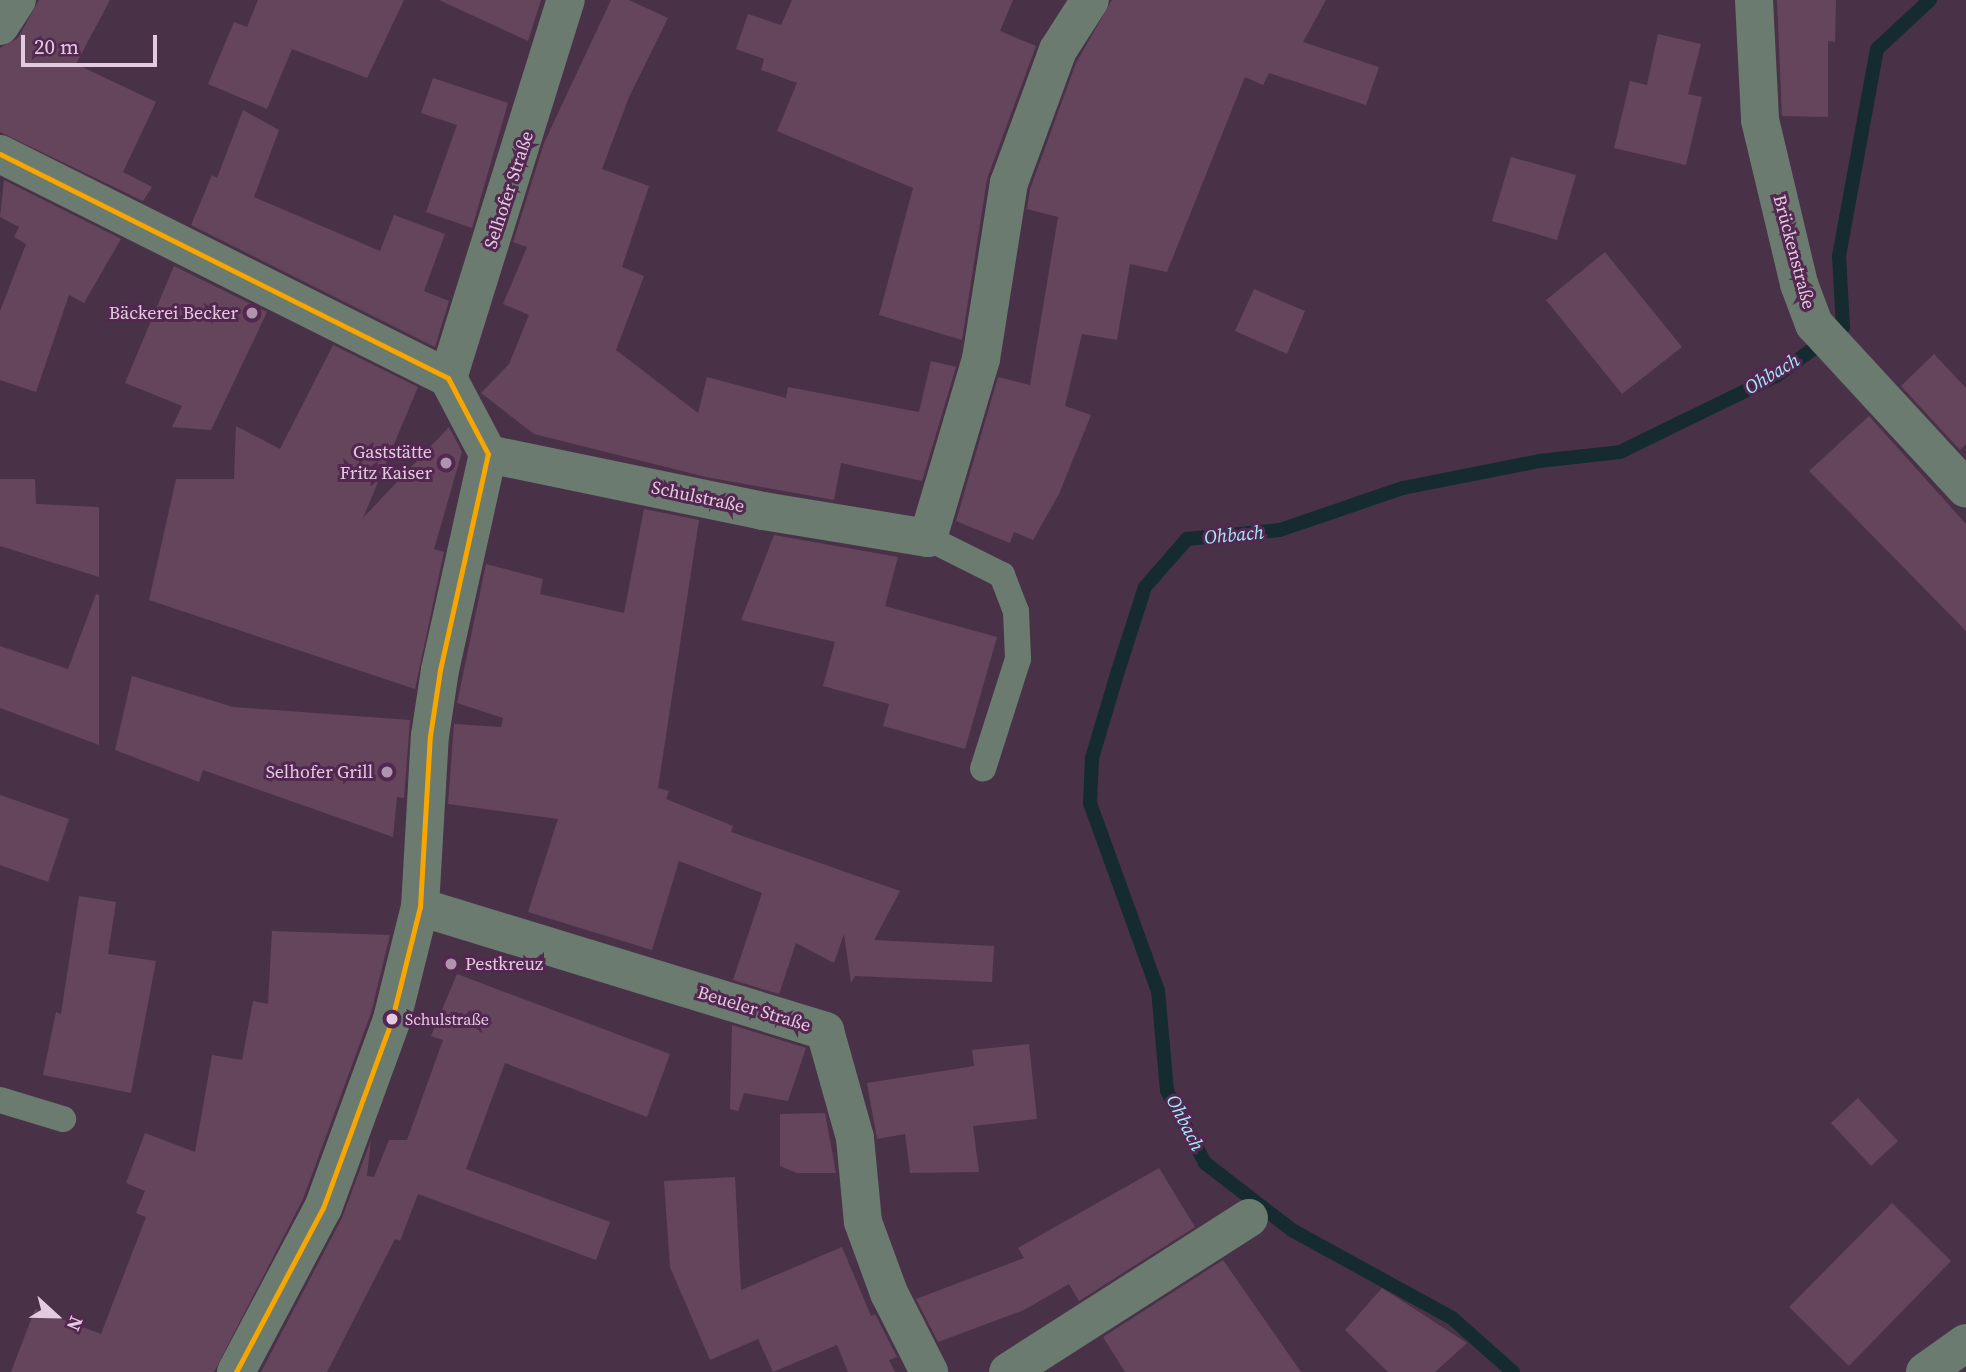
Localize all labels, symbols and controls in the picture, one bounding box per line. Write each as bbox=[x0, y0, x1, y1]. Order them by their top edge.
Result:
scale bar bbox=[24, 21, 161, 65]
text: 20 m bbox=[34, 32, 79, 61]
street label: Selhofer Straße bbox=[480, 128, 538, 252]
street label: Brückenstraße bbox=[1768, 192, 1820, 312]
place label: Bäckerei Becker bbox=[109, 302, 238, 324]
marker: Bäckerei Becker bbox=[244, 305, 260, 321]
water label: Ohbach bbox=[1740, 349, 1804, 399]
place label: Gaststätte Fritz Kaiser bbox=[340, 442, 432, 484]
marker: Gaststätte Fritz Kaiser bbox=[438, 455, 454, 471]
street label: Schulstraße bbox=[650, 477, 746, 517]
water label: Ohbach bbox=[1203, 521, 1265, 549]
place label: Selhofer Grill bbox=[266, 761, 373, 783]
marker: Selhofer Grill bbox=[379, 764, 395, 780]
place label: Pestkreuz bbox=[465, 953, 543, 975]
marker: Pestkreuz bbox=[443, 956, 459, 972]
street label: Beueler Straße bbox=[695, 981, 813, 1037]
place label: Schulstraße bbox=[405, 1009, 489, 1029]
marker: Schulstraße bbox=[385, 1012, 399, 1026]
water label: Ohbach bbox=[1161, 1091, 1209, 1155]
north arrow bbox=[21, 1281, 91, 1351]
text: N bbox=[61, 1313, 90, 1335]

